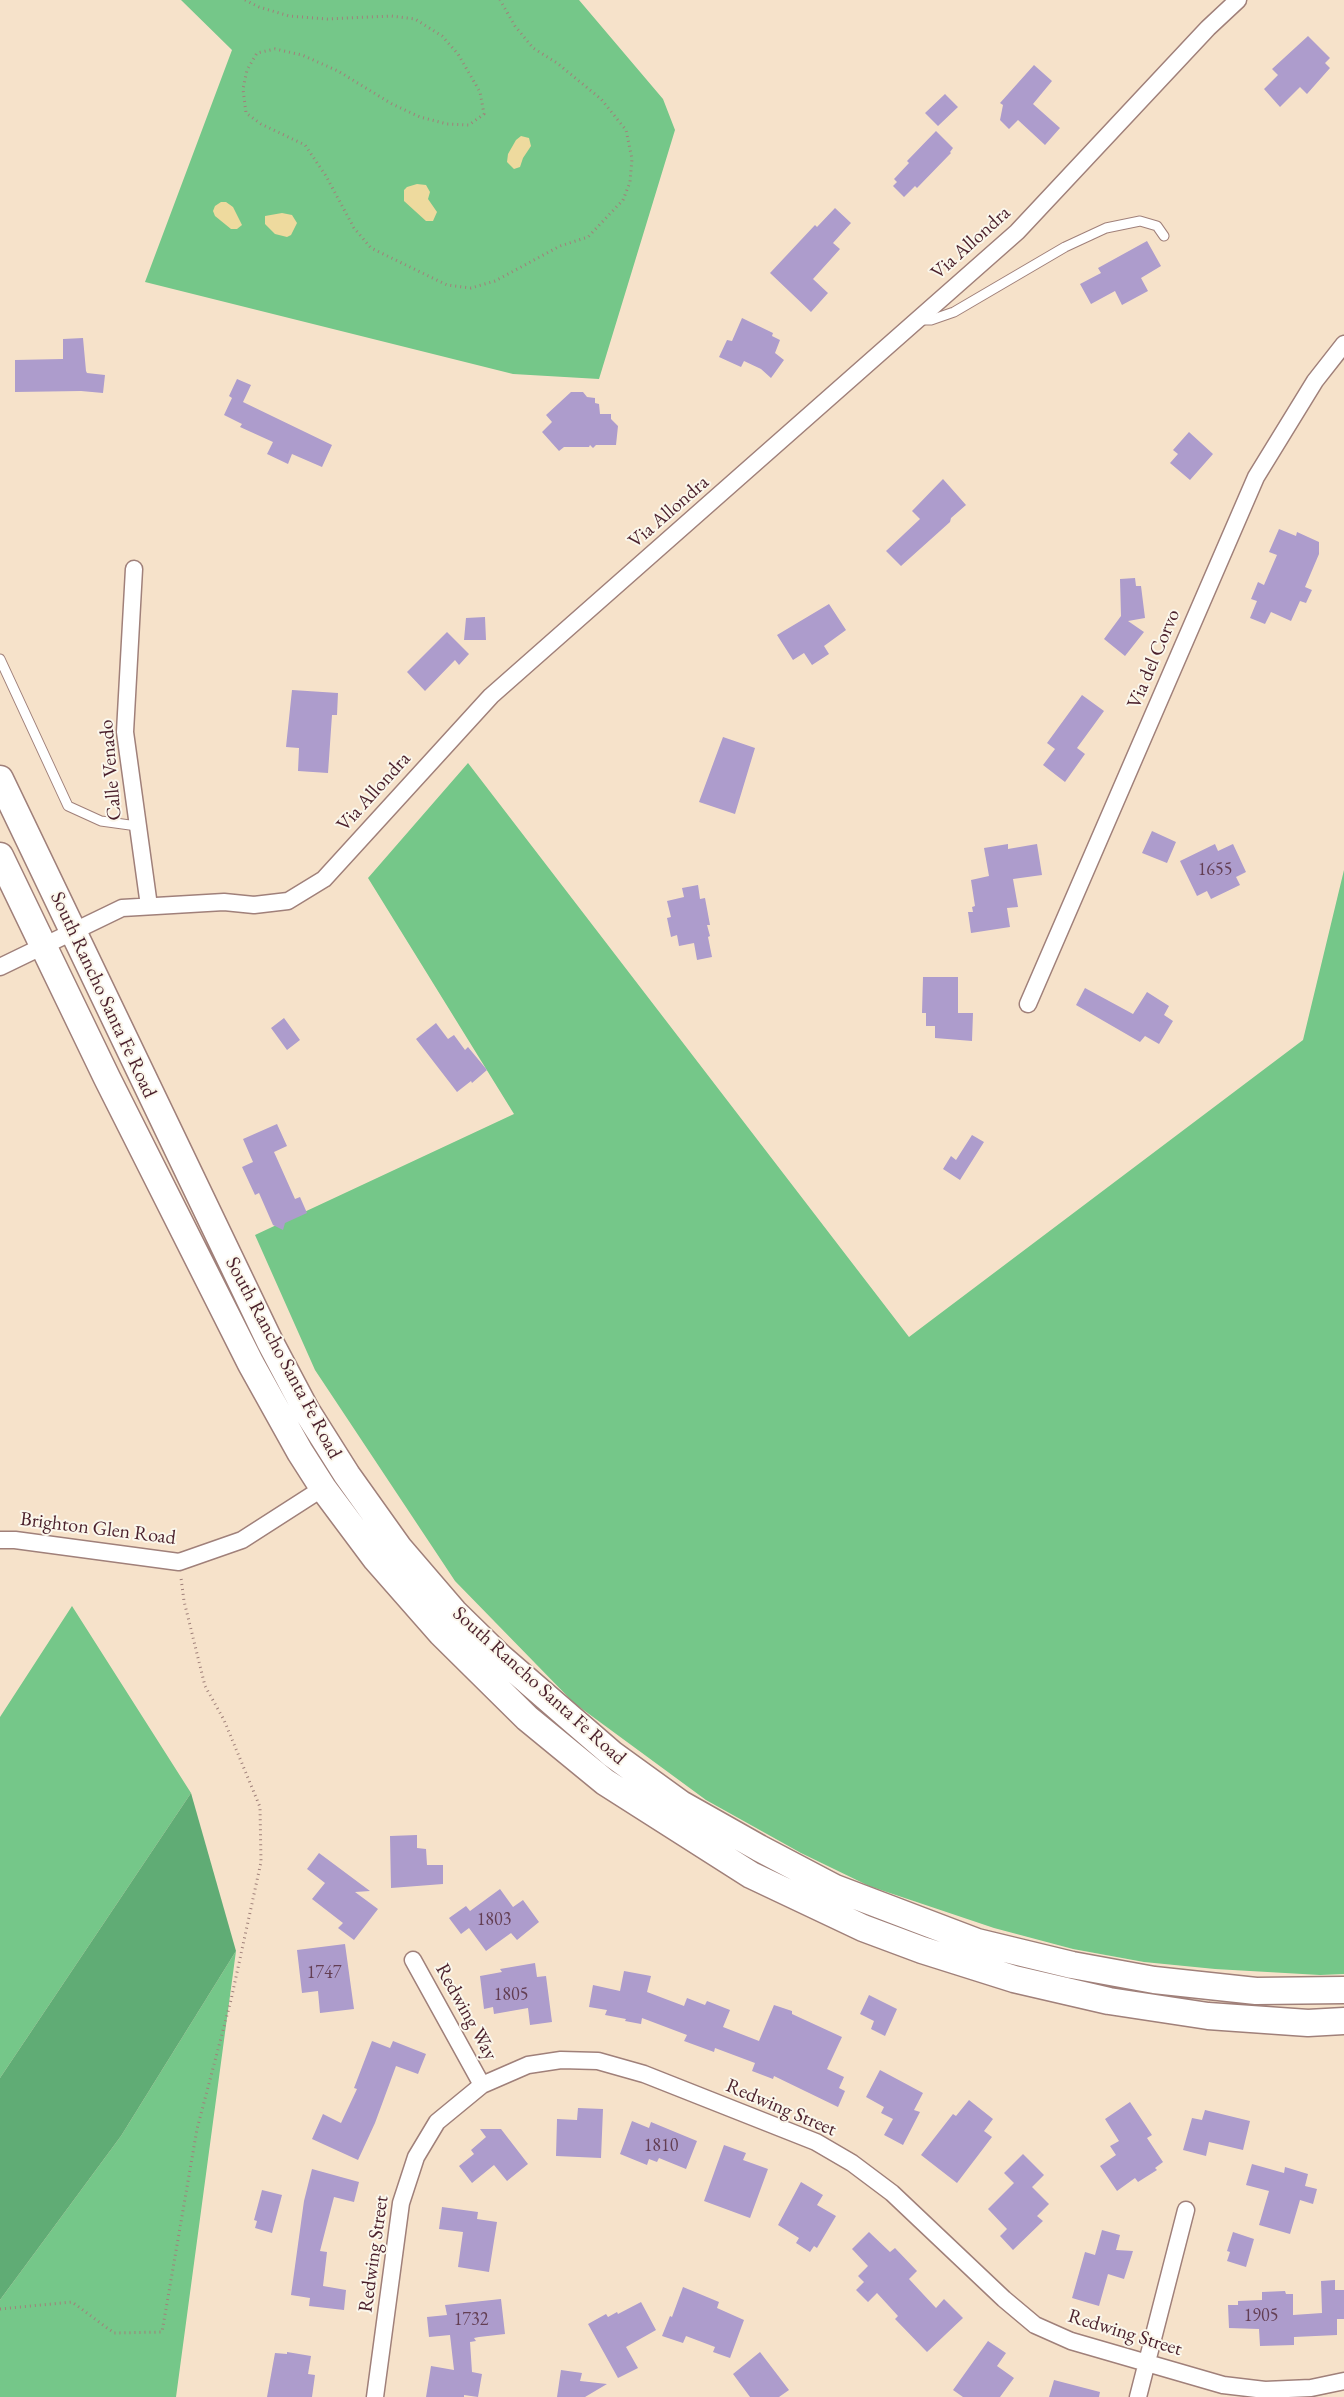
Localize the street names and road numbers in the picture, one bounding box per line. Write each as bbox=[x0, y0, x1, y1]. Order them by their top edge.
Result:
street label: Via Allondra bbox=[926, 201, 1016, 285]
street label: Via Allondra bbox=[624, 471, 714, 553]
street label: Via del Corvo bbox=[1122, 606, 1186, 712]
street label: Calle Venado bbox=[95, 718, 127, 822]
street label: Via Allondra bbox=[332, 747, 416, 837]
street label: South Rancho Santa Fe Road bbox=[45, 888, 161, 1102]
street label: South Rancho Santa Fe Road bbox=[220, 1253, 346, 1463]
street label: Brighton Glen Road bbox=[19, 1508, 177, 1550]
street label: South Rancho Santa Fe Road bbox=[447, 1602, 631, 1770]
street label: Redwing Way bbox=[430, 1960, 502, 2064]
street label: Redwing Street bbox=[722, 2074, 840, 2142]
street label: Redwing Street bbox=[354, 2194, 394, 2314]
street label: Redwing Street bbox=[1065, 2304, 1185, 2362]

